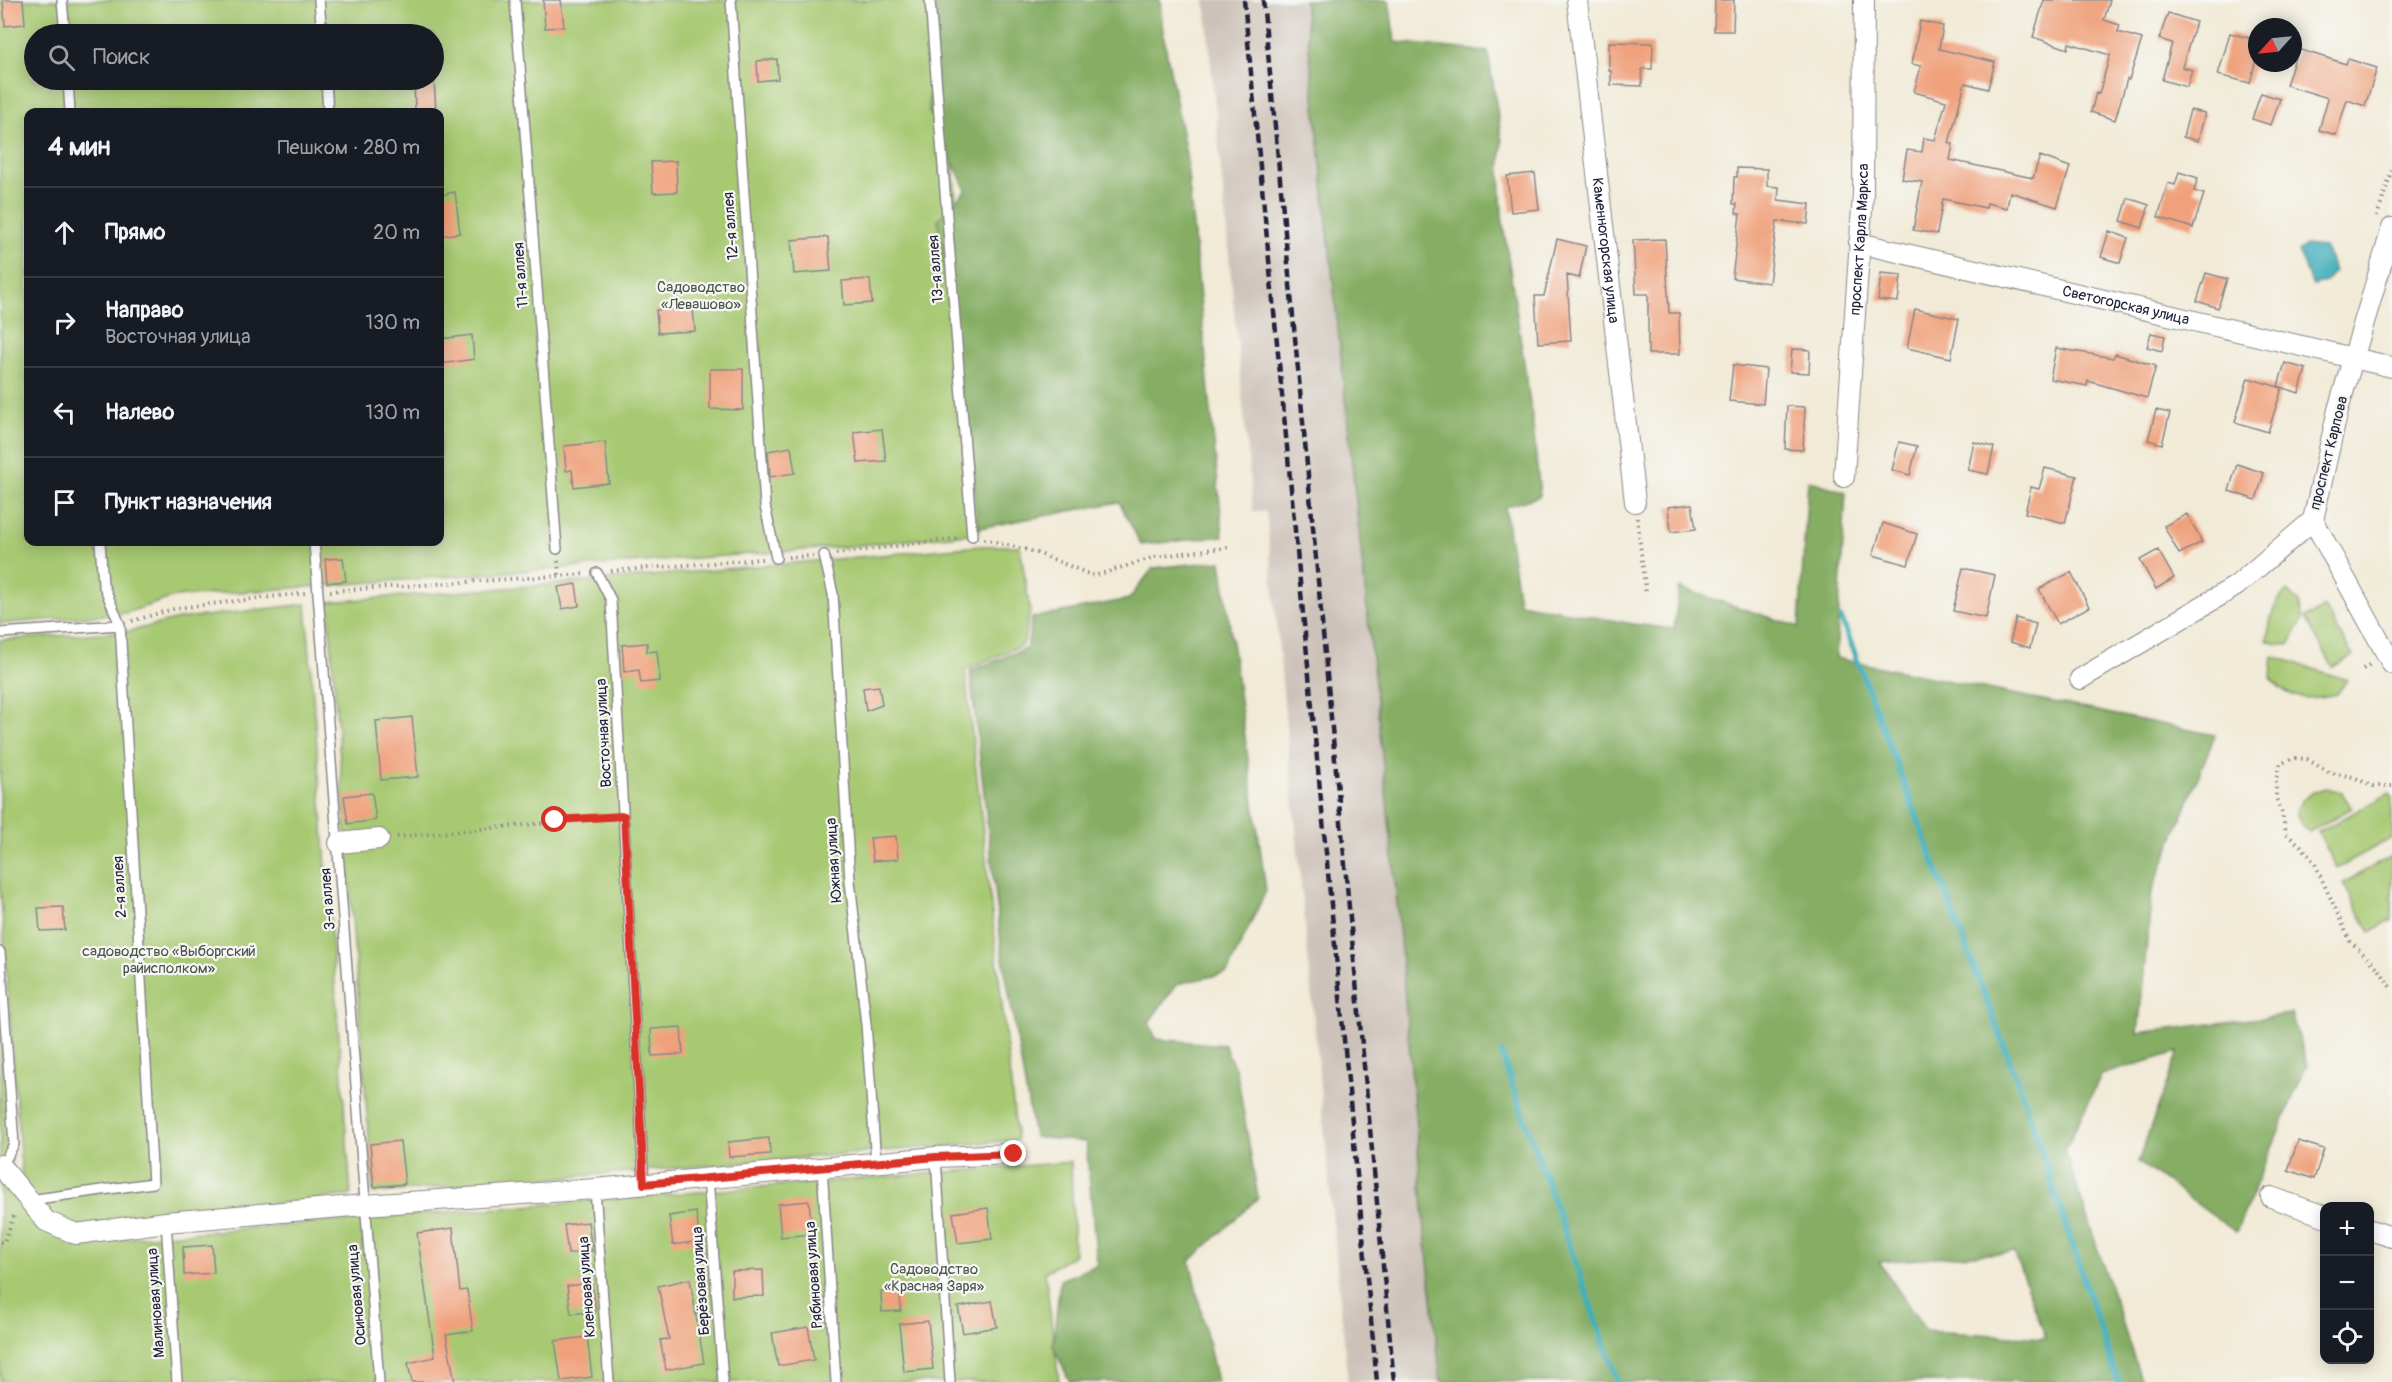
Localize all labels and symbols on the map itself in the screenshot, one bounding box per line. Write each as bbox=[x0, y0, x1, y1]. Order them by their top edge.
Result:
north arrow bbox=[2248, 18, 2302, 72]
street label: проспект Карла Маркса bbox=[1845, 164, 1873, 316]
street label: Каменногорская улица bbox=[1588, 177, 1624, 324]
street label: 12-я аллея bbox=[719, 191, 743, 261]
street label: 13-я аллея bbox=[924, 234, 948, 304]
street label: 11-я аллея bbox=[509, 242, 533, 308]
park label: Садоводство «Левашово» bbox=[657, 278, 745, 314]
street label: Светогорская улица bbox=[2060, 281, 2191, 329]
street label: проспект Карпова bbox=[2306, 394, 2352, 512]
street label: Восточная улица bbox=[592, 678, 616, 788]
route start bbox=[541, 806, 567, 832]
street label: Южная улица bbox=[822, 817, 846, 903]
street label: 2-я аллея bbox=[109, 855, 131, 919]
street label: 3-я аллея bbox=[316, 867, 340, 931]
park label: садоводство «Выборгский райисполком» bbox=[82, 942, 256, 978]
route end bbox=[1000, 1140, 1026, 1166]
street label: Рябиновая улица bbox=[801, 1221, 827, 1329]
street label: Берёзовая улица bbox=[688, 1226, 714, 1336]
street label: Кленовая улица bbox=[574, 1236, 600, 1338]
street label: Осиновая улица bbox=[343, 1244, 371, 1346]
street label: Малиновая улица bbox=[143, 1248, 169, 1358]
park label: Садоводство «Красная Заря» bbox=[884, 1260, 985, 1296]

